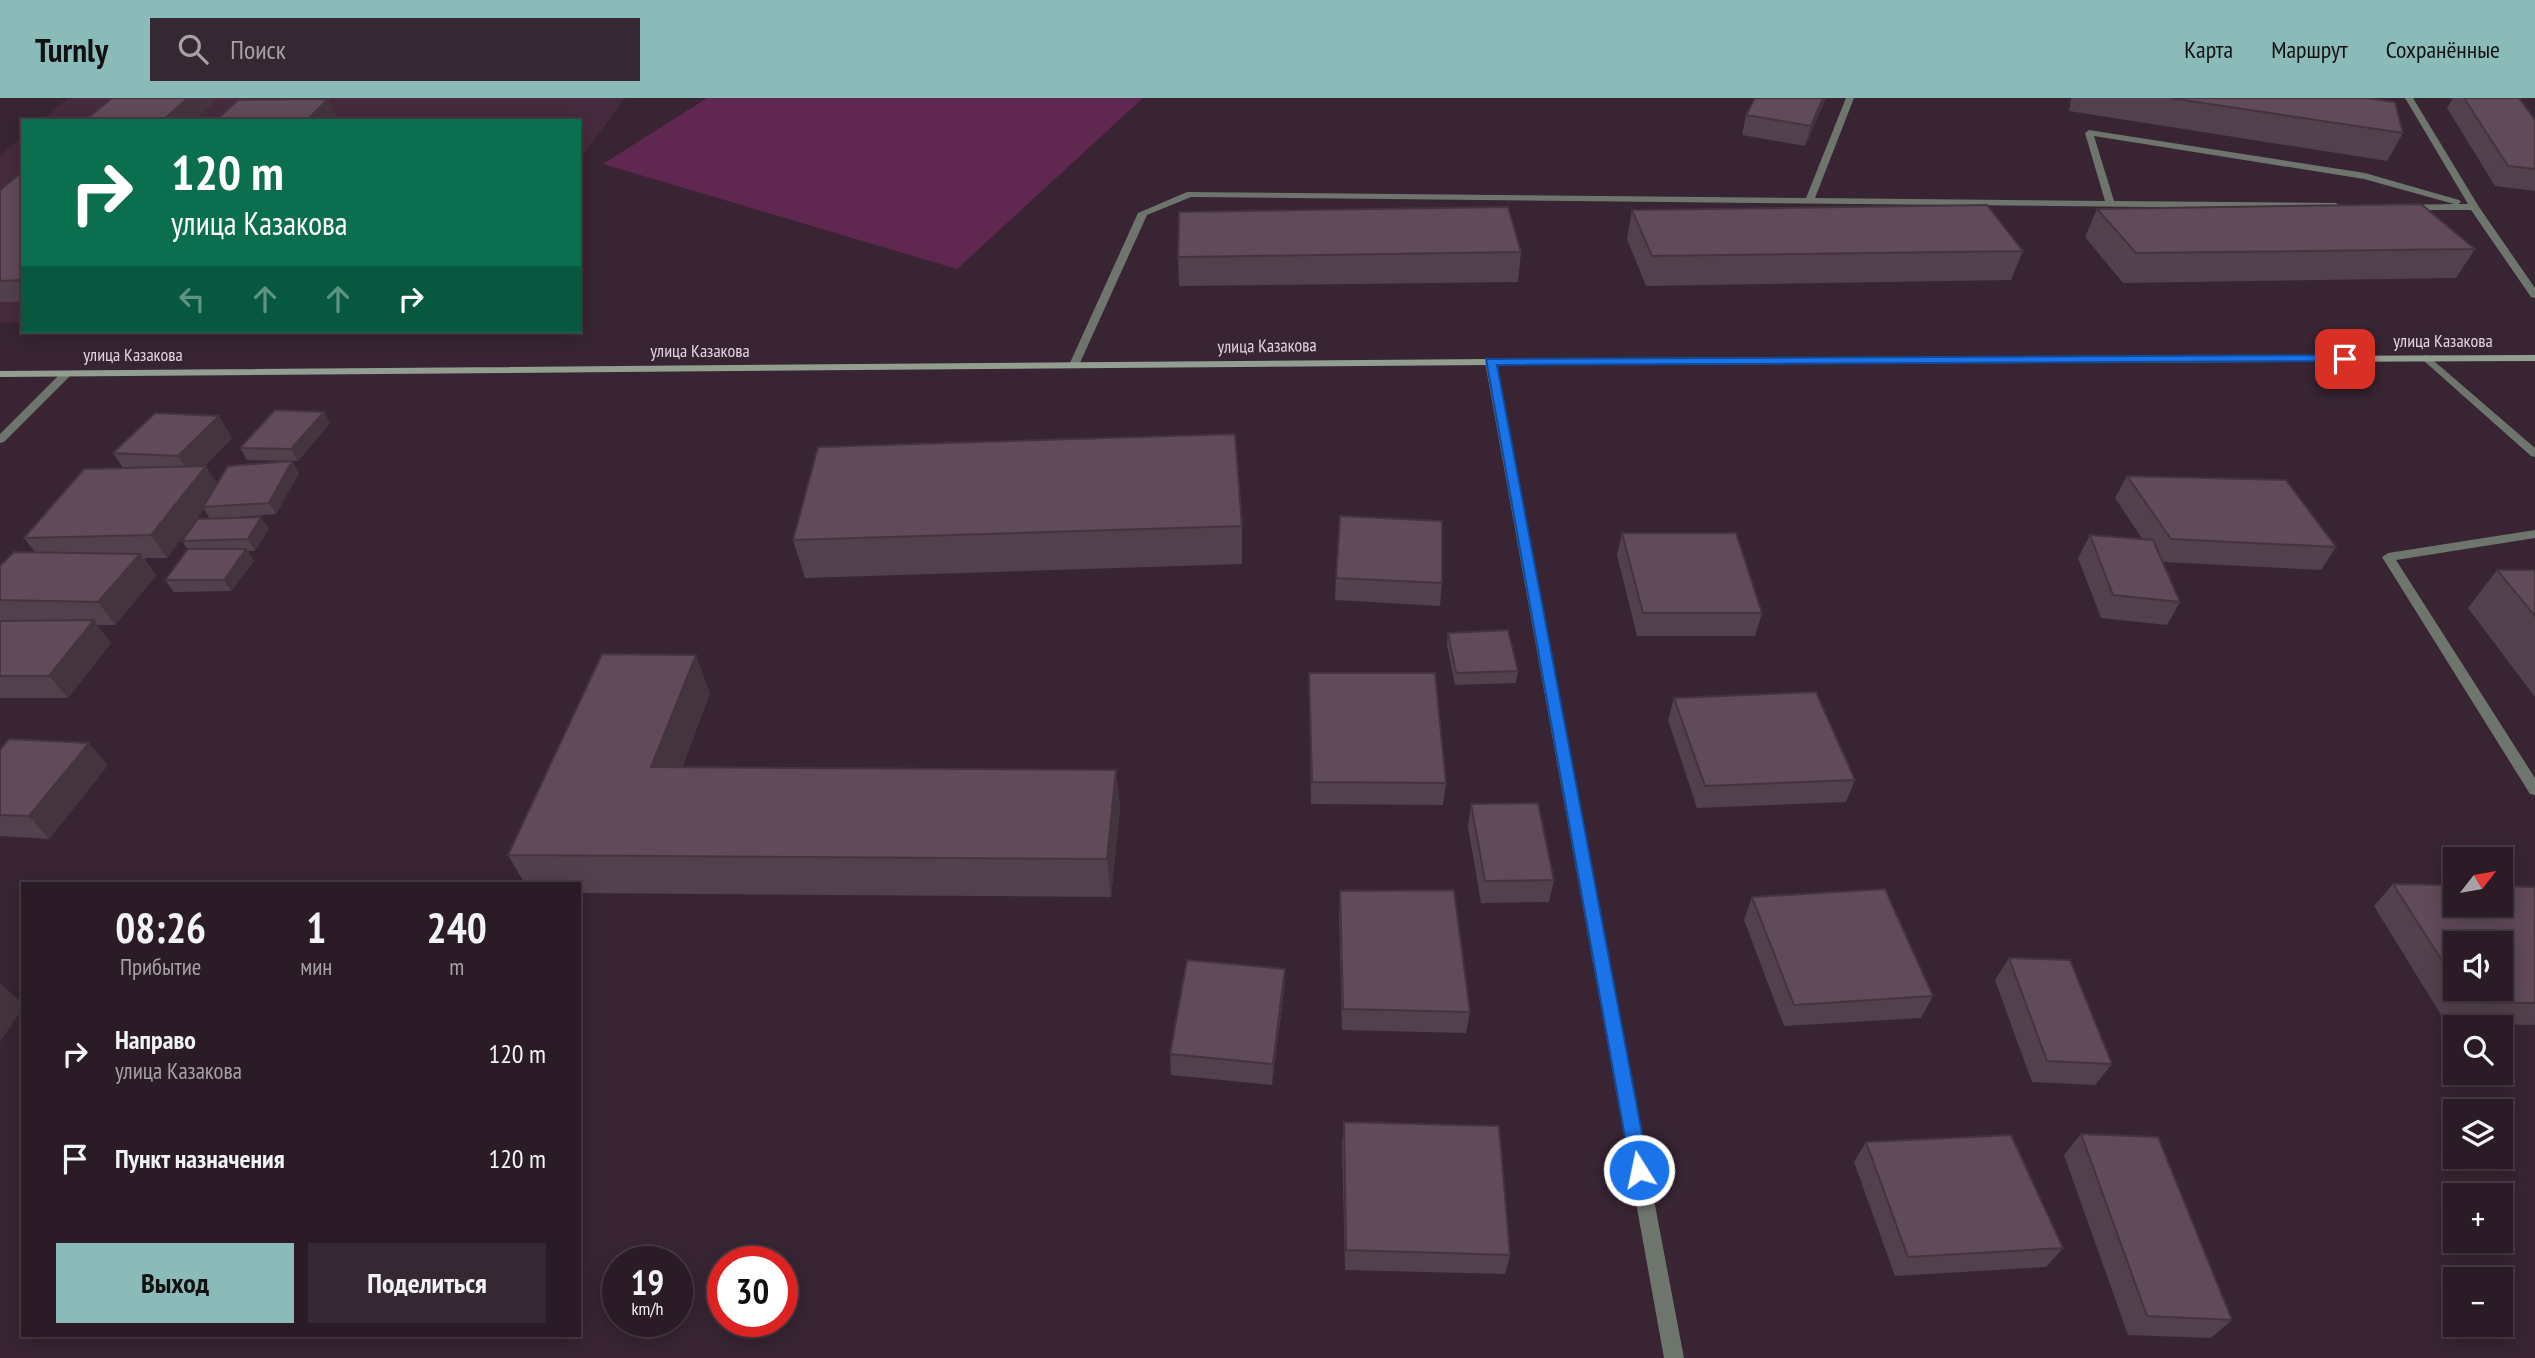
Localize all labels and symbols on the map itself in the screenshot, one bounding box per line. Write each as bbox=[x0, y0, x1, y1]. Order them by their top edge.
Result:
pin bbox=[2315, 329, 2375, 389]
street label: улица Казакова bbox=[2393, 329, 2493, 352]
street label: улица Казакова bbox=[1217, 333, 1317, 358]
street label: улица Казакова bbox=[650, 339, 750, 362]
street label: улица Казакова bbox=[83, 343, 183, 366]
north arrow bbox=[2443, 847, 2513, 917]
position arrow bbox=[1602, 1133, 1676, 1207]
speed limit sign: 30 bbox=[707, 1246, 798, 1337]

